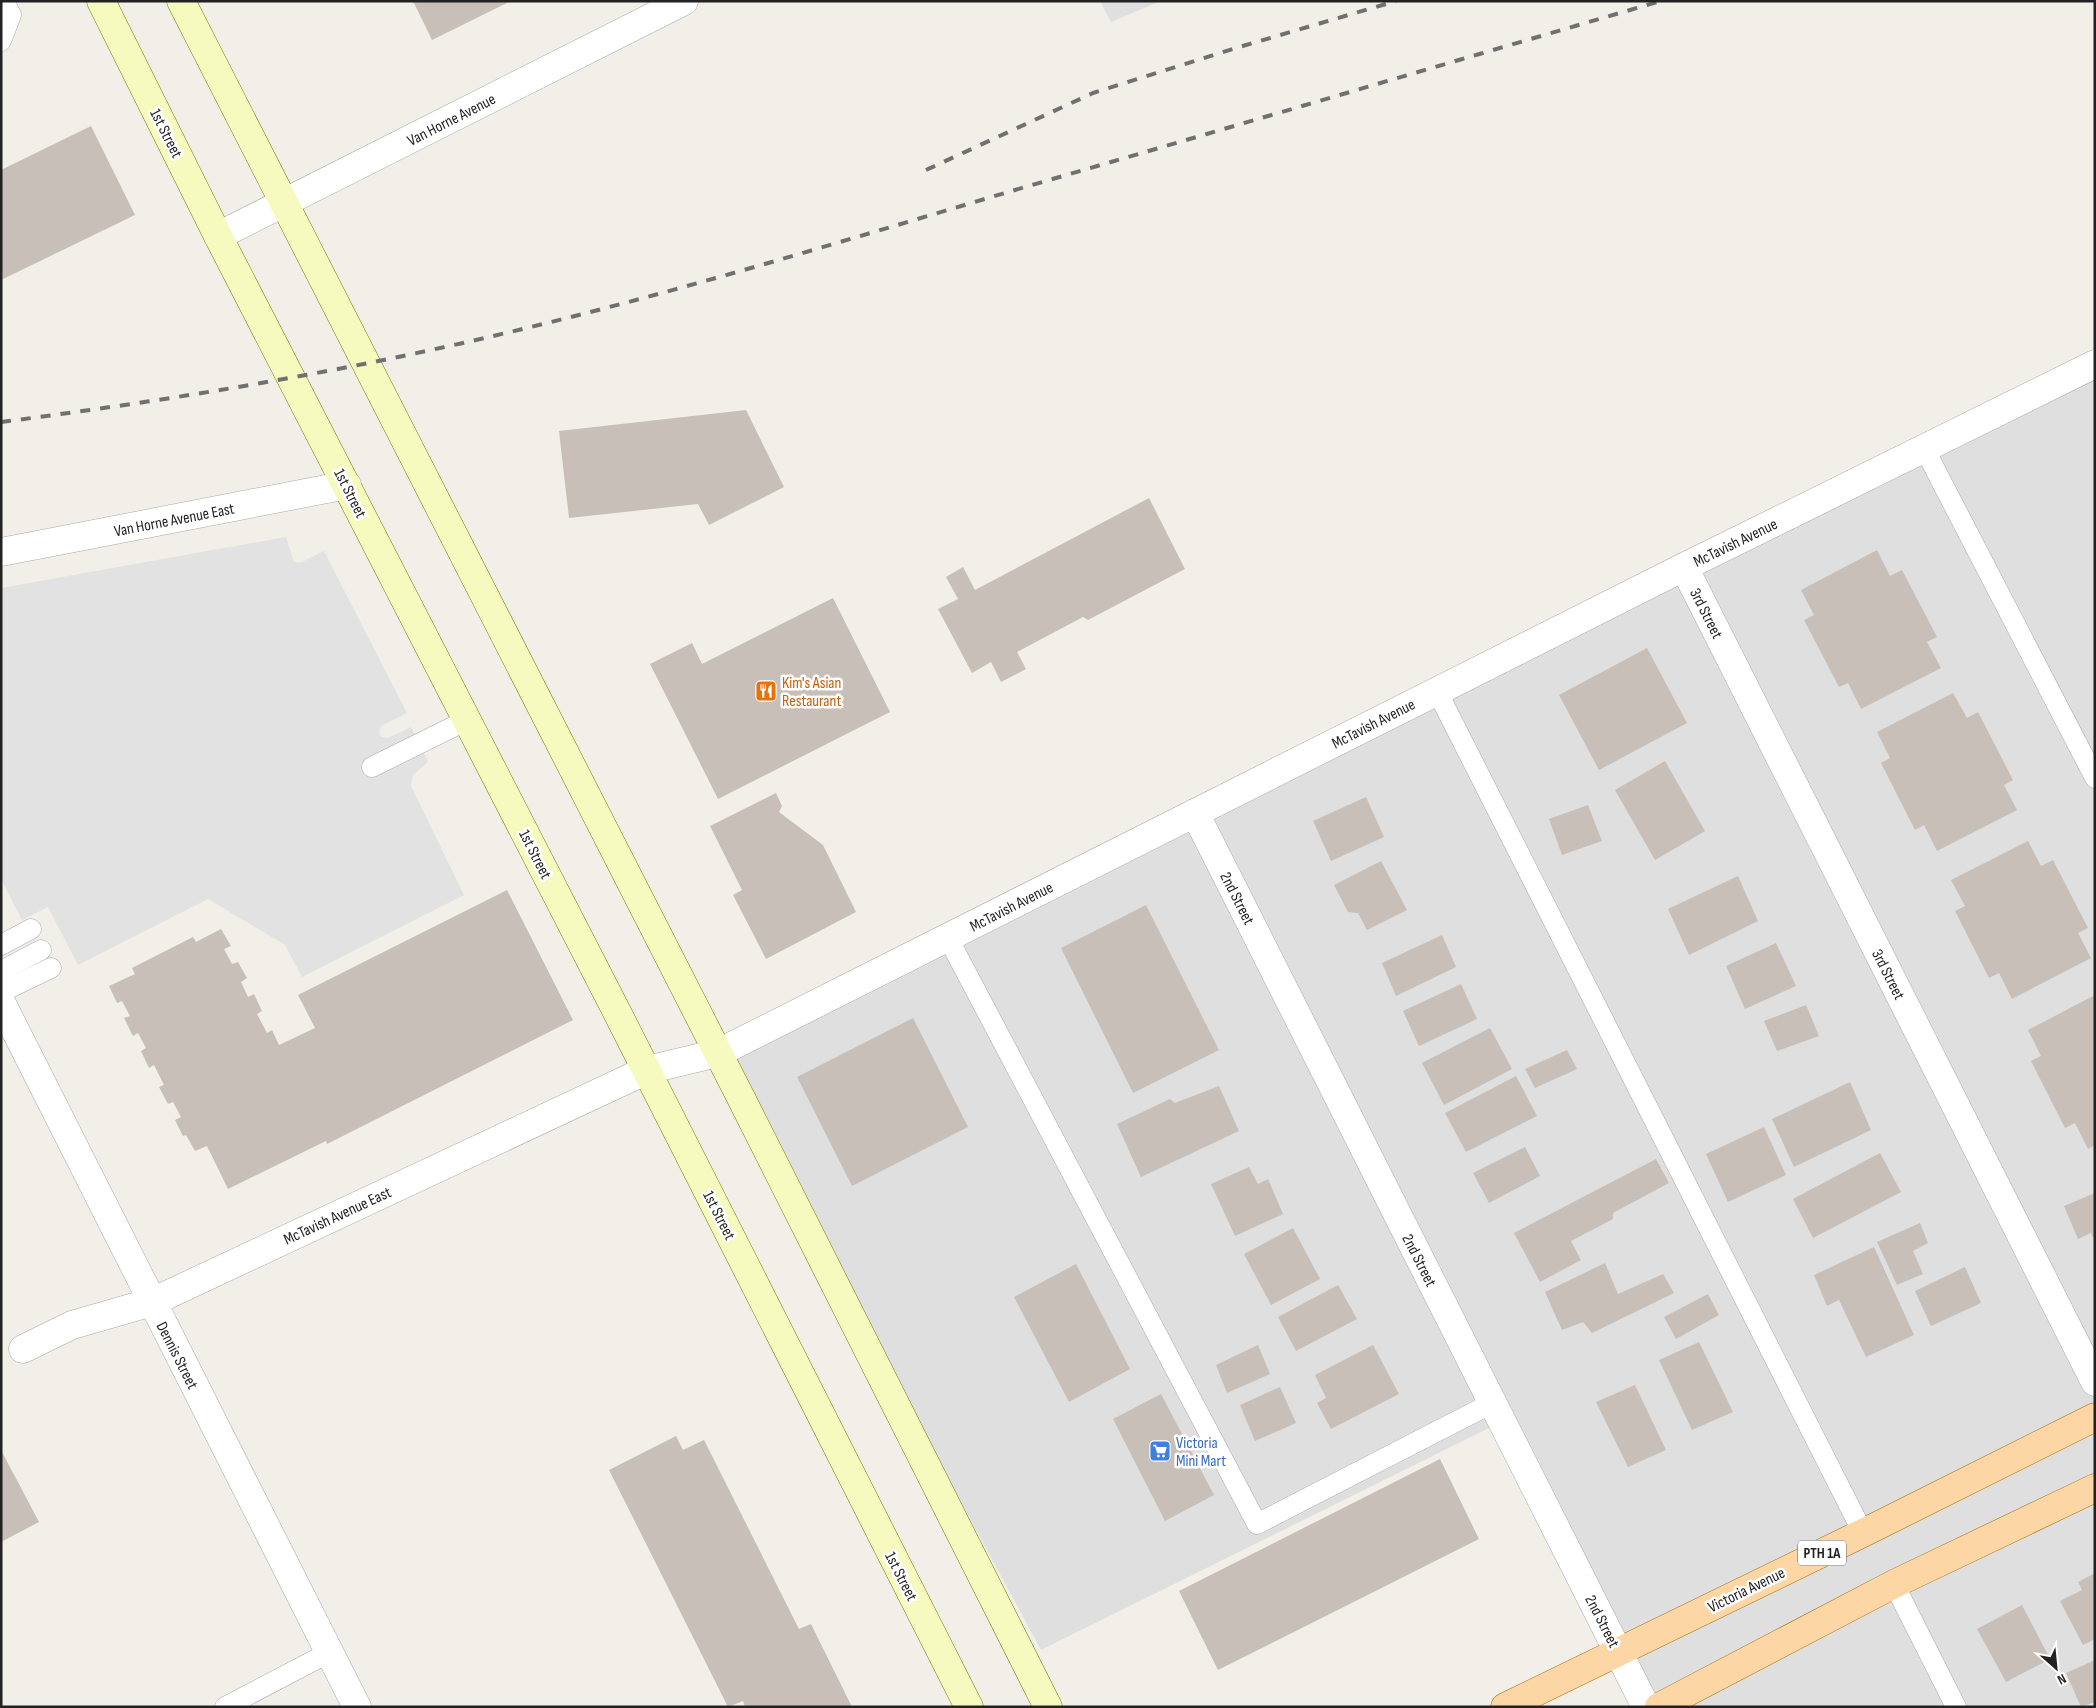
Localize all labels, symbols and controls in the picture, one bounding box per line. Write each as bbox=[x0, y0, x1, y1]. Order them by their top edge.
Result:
street label: Van Horne Avenue bbox=[404, 90, 499, 151]
street label: 1st Street bbox=[145, 106, 186, 162]
street label: 1st Street bbox=[329, 466, 370, 522]
street label: Van Horne Avenue East bbox=[112, 499, 236, 541]
street label: McTavish Avenue bbox=[1691, 515, 1781, 572]
street label: 3rd Street bbox=[1685, 585, 1726, 642]
place label: Kim's Asian Restaurant bbox=[782, 674, 841, 711]
restaurant icon: Kim's Asian Restaurant bbox=[754, 679, 778, 703]
street label: McTavish Avenue bbox=[1329, 695, 1418, 753]
street label: 1st Street bbox=[514, 827, 555, 883]
street label: 2nd Street bbox=[1215, 869, 1258, 928]
street label: McTavish Avenue bbox=[967, 878, 1056, 936]
street label: 3rd Street bbox=[1867, 946, 1908, 1003]
street label: McTavish Avenue East bbox=[281, 1183, 395, 1250]
street label: 1st Street bbox=[698, 1188, 739, 1244]
street label: 2nd Street bbox=[1397, 1231, 1440, 1290]
street label: Dennis Street bbox=[152, 1319, 202, 1393]
place label: Victoria Mini Mart bbox=[1176, 1434, 1226, 1471]
supermarket icon: Victoria Mini Mart bbox=[1148, 1439, 1172, 1463]
road number: PTH 1A bbox=[1798, 1540, 1846, 1566]
street label: 1st Street bbox=[880, 1549, 921, 1605]
street label: Victoria Avenue bbox=[1705, 1564, 1788, 1617]
street label: 2nd Street bbox=[1580, 1592, 1623, 1651]
north arrow bbox=[2031, 1643, 2081, 1693]
text: N bbox=[2054, 1670, 2069, 1688]

